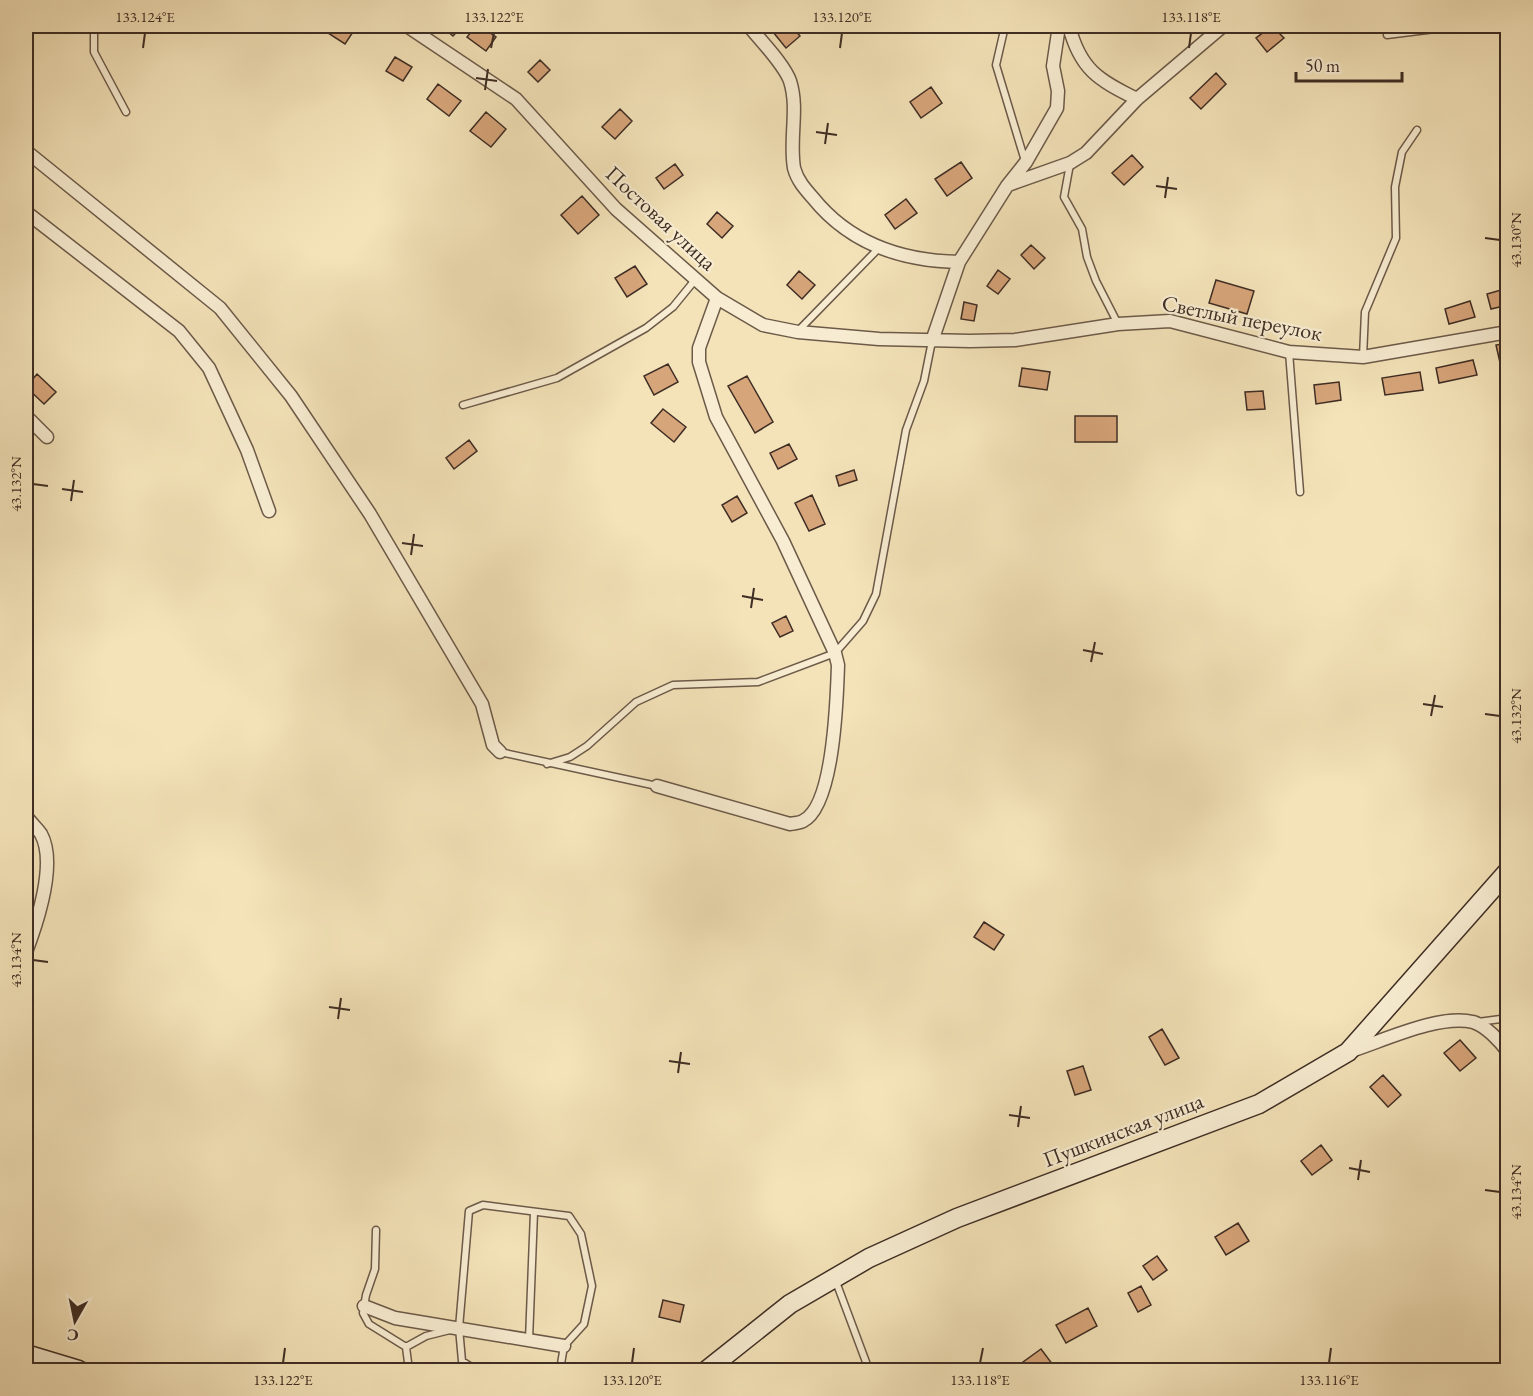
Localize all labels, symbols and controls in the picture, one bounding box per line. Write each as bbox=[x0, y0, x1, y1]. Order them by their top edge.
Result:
text: 133.124°E bbox=[115, 7, 175, 26]
text: 133.122°E bbox=[464, 7, 524, 26]
text: 133.120°E bbox=[812, 7, 872, 26]
text: 133.118°E bbox=[1161, 7, 1221, 26]
scale bar bbox=[1296, 45, 1402, 83]
text: 50 m bbox=[1305, 54, 1340, 77]
street label: Постовая улица bbox=[599, 159, 723, 277]
text: 43.130°N bbox=[1506, 212, 1525, 268]
street label: Светлый переулок bbox=[1159, 288, 1325, 348]
text: 43.132°N bbox=[6, 456, 25, 512]
text: 43.132°N bbox=[1506, 688, 1525, 744]
text: 43.134°N bbox=[6, 932, 25, 988]
street label: Пушкинская улица bbox=[1039, 1086, 1208, 1174]
text: 43.134°N bbox=[1506, 1164, 1525, 1220]
north arrow bbox=[45, 1291, 105, 1351]
text: С bbox=[65, 1324, 80, 1347]
text: 133.122°E bbox=[253, 1370, 313, 1389]
text: 133.120°E bbox=[602, 1370, 662, 1389]
text: 133.118°E bbox=[950, 1370, 1010, 1389]
text: 133.116°E bbox=[1299, 1370, 1359, 1389]

